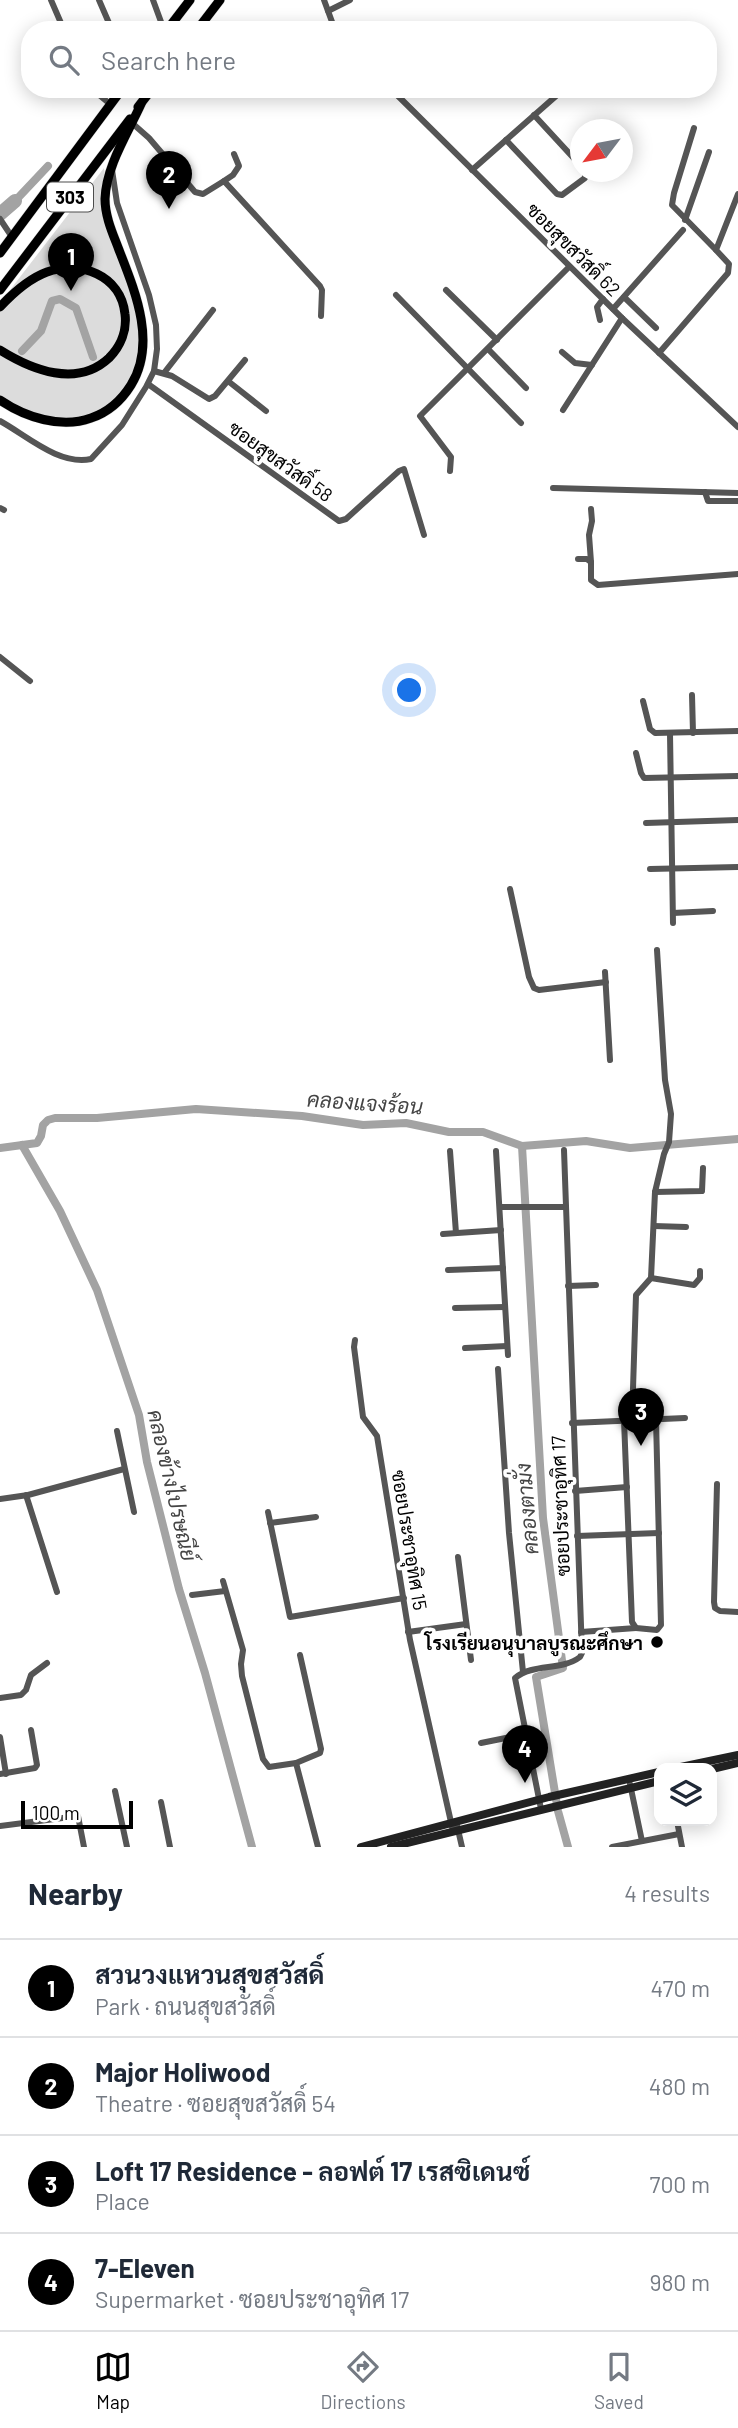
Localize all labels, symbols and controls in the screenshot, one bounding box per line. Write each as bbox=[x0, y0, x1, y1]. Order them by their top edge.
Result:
search box bbox=[21, 21, 717, 98]
icon: search bbox=[45, 41, 83, 79]
text: Search here bbox=[101, 44, 236, 75]
north arrow bbox=[570, 119, 633, 182]
pin: 2 bbox=[146, 151, 192, 209]
road number: 303 bbox=[47, 182, 93, 212]
street label: ซอยสุขสวัสดิ์ 62 bbox=[521, 193, 630, 302]
pin: 1 bbox=[48, 233, 94, 291]
street label: ซอยสุขสวัสดิ์ 58 bbox=[224, 411, 341, 508]
your location bbox=[392, 673, 426, 707]
water label: คลองแจงร้อน bbox=[306, 1085, 424, 1119]
pin: 3 bbox=[618, 1388, 664, 1446]
water label: คลองข้างไปรษณีย์ bbox=[143, 1407, 203, 1566]
street label: ซอยประชาอุทิศ 17 bbox=[546, 1435, 576, 1577]
water label: คลองตามั่ง bbox=[504, 1462, 542, 1556]
street label: ซอยประชาอุทิศ 15 bbox=[386, 1468, 432, 1612]
place label: โรงเรียนอนุบาลบูรณะศึกษา bbox=[424, 1631, 643, 1658]
marker: โรงเรียนอนุบาลบูรณะศึกษา bbox=[649, 1634, 665, 1650]
pin: 4 bbox=[502, 1725, 548, 1783]
map controls bbox=[654, 1763, 717, 1826]
button: layers bbox=[654, 1763, 717, 1826]
scale bar bbox=[21, 1798, 133, 1830]
text: 100 m bbox=[32, 1801, 80, 1824]
text: Nearby bbox=[28, 1875, 123, 1911]
text: 4 results bbox=[624, 1879, 710, 1907]
text: สวนวงแหวนสุขสวัสดิ์ bbox=[95, 1958, 325, 1989]
text: 1 bbox=[47, 1974, 55, 2002]
text: 470 m bbox=[651, 1974, 710, 2002]
text: Park · ถนนสุขสวัสดิ์ bbox=[95, 1992, 276, 2020]
text: Major Holiwood bbox=[95, 2056, 271, 2087]
text: 2 bbox=[45, 2072, 57, 2100]
text: 480 m bbox=[649, 2072, 710, 2100]
text: Theatre · ซอยสุขสวัสดิ์ 54 bbox=[95, 2089, 336, 2117]
text: Loft 17 Residence - ลอฟต์ 17 เรสซิเดนซ์ bbox=[95, 2155, 530, 2186]
text: 3 bbox=[45, 2170, 57, 2198]
text: 700 m bbox=[650, 2170, 710, 2198]
text: Place bbox=[95, 2187, 150, 2215]
text: 7-Eleven bbox=[95, 2252, 195, 2283]
text: 4 bbox=[44, 2268, 58, 2296]
text: 980 m bbox=[649, 2268, 710, 2296]
text: Supermarket · ซอยประชาอุทิศ 17 bbox=[95, 2285, 409, 2313]
tab: Map bbox=[94, 2348, 132, 2413]
tab: Directions bbox=[321, 2348, 406, 2413]
tab: Saved bbox=[594, 2348, 644, 2413]

